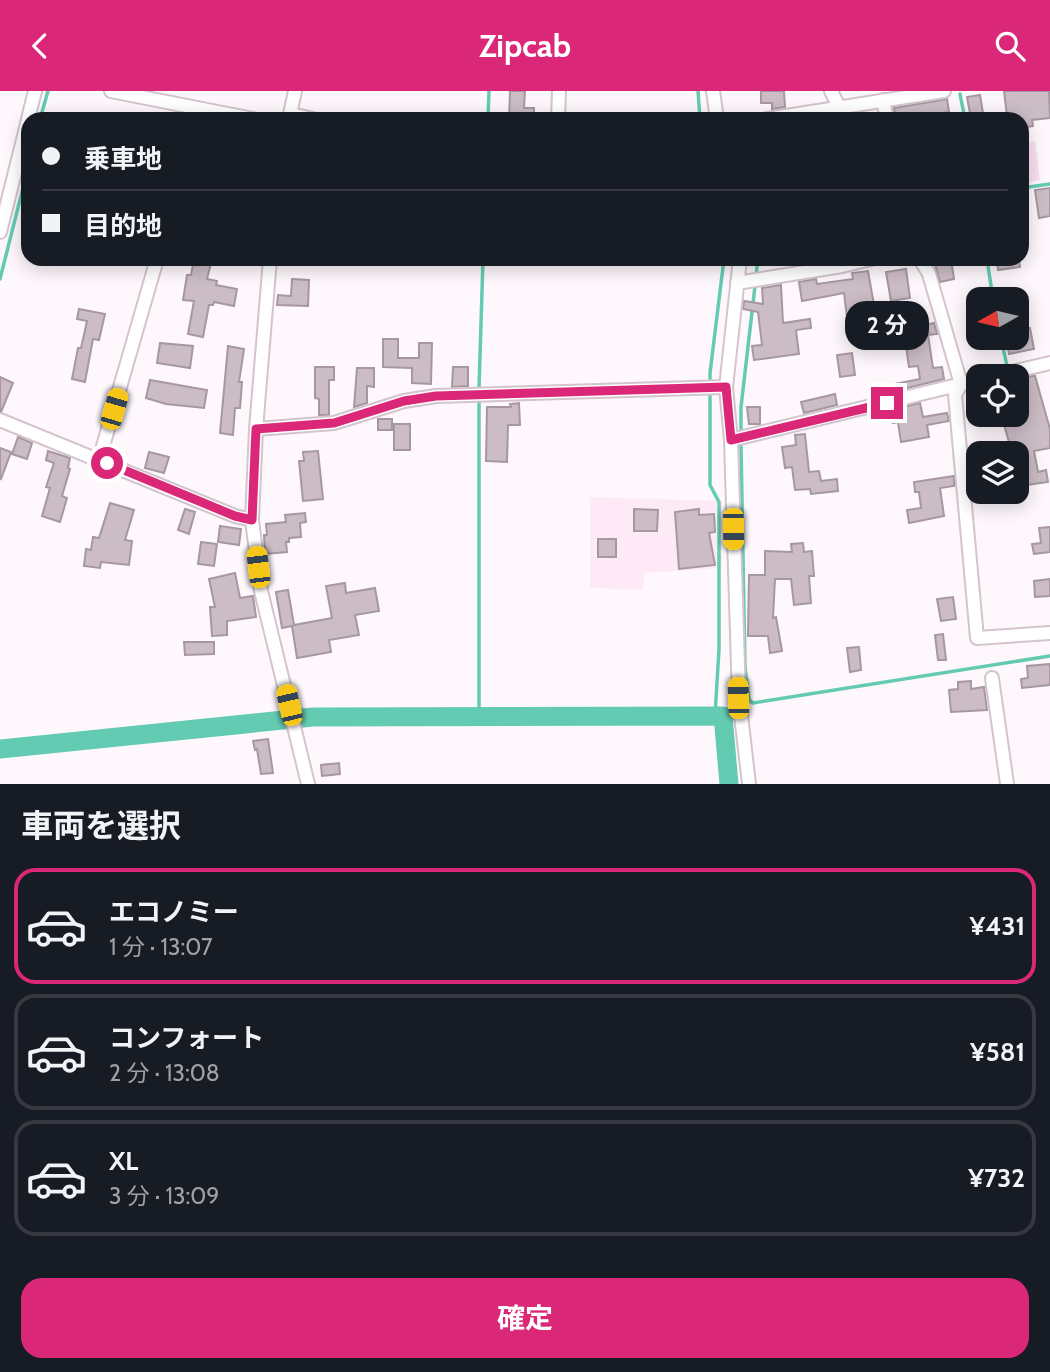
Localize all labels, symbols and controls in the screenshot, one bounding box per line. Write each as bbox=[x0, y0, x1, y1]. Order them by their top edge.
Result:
text: Zipcab bbox=[479, 26, 571, 65]
icon: back bbox=[21, 27, 59, 65]
icon: search bbox=[991, 27, 1029, 65]
text: 乗車地 bbox=[84, 143, 162, 175]
text: 目的地 bbox=[84, 210, 162, 242]
north arrow bbox=[966, 287, 1029, 350]
map controls bbox=[966, 287, 1029, 504]
callout: 2 分 bbox=[845, 301, 929, 351]
text: 2 分 bbox=[867, 311, 907, 339]
button: locate bbox=[966, 364, 1029, 427]
car bbox=[99, 386, 130, 432]
route end bbox=[871, 387, 903, 419]
button: layers bbox=[966, 441, 1029, 504]
route start bbox=[91, 447, 123, 479]
car bbox=[723, 508, 744, 550]
car bbox=[246, 545, 271, 589]
car bbox=[727, 677, 750, 719]
car bbox=[275, 682, 304, 728]
text: 車両を選択 bbox=[21, 806, 181, 845]
icon: car bbox=[25, 895, 88, 958]
text: エコノミー bbox=[109, 896, 239, 928]
text: ¥431 bbox=[970, 910, 1025, 942]
text: 1 分 · 13:07 bbox=[109, 933, 213, 961]
icon: car bbox=[25, 1021, 88, 1084]
text: コンフォート bbox=[109, 1022, 264, 1054]
text: ¥581 bbox=[970, 1036, 1025, 1068]
text: 2 分 · 13:08 bbox=[109, 1059, 220, 1087]
text: XL bbox=[109, 1145, 138, 1177]
icon: car bbox=[25, 1147, 88, 1210]
text: ¥732 bbox=[968, 1162, 1025, 1194]
text: 3 分 · 13:09 bbox=[109, 1182, 219, 1210]
button: 確定 bbox=[21, 1278, 1029, 1358]

